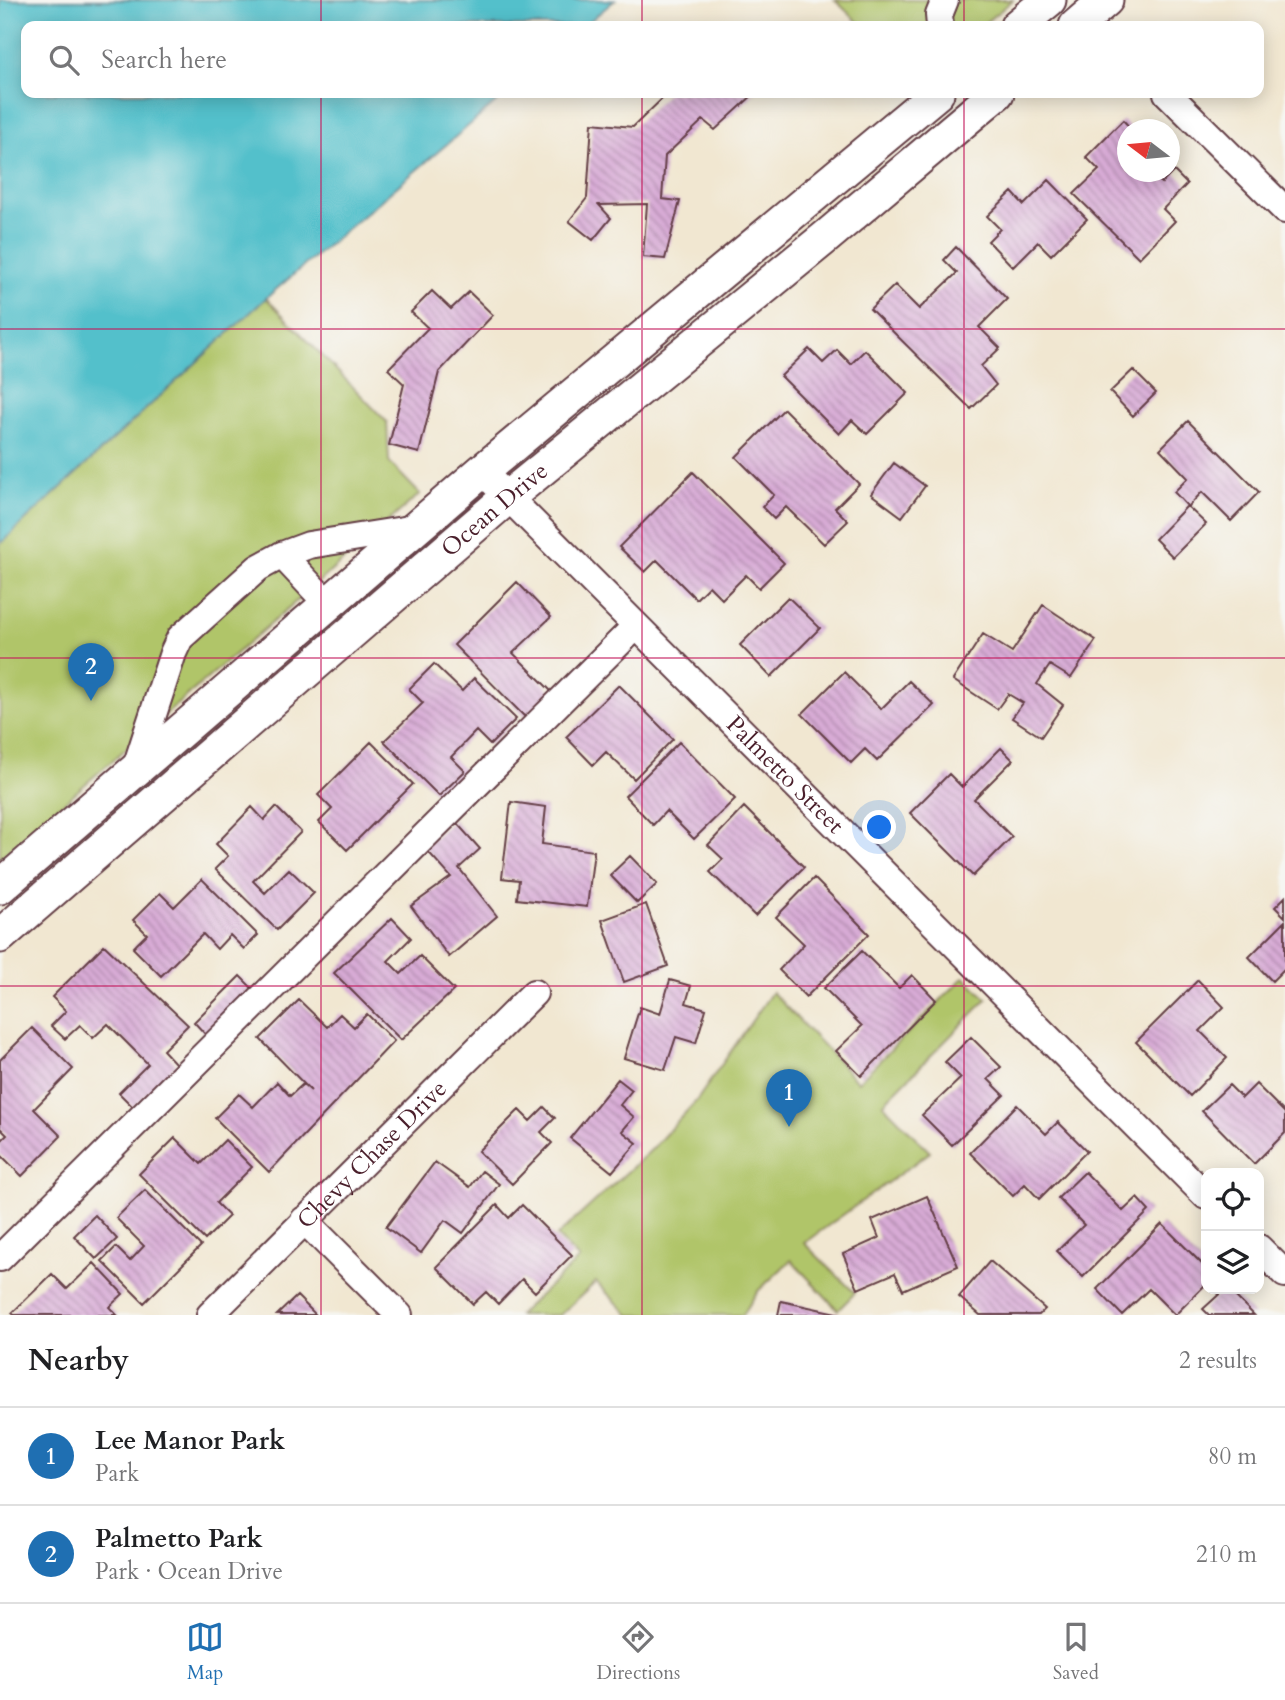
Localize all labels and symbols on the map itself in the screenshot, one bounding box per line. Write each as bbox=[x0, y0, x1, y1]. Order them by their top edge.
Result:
north arrow bbox=[1117, 119, 1180, 182]
street label: Ocean Drive bbox=[434, 455, 555, 565]
pin: 2 bbox=[68, 643, 114, 701]
street label: Palmetto Street bbox=[719, 709, 851, 841]
your location bbox=[862, 810, 896, 844]
pin: 1 bbox=[766, 1069, 812, 1127]
street label: Chevy Chase Drive bbox=[290, 1073, 454, 1237]

